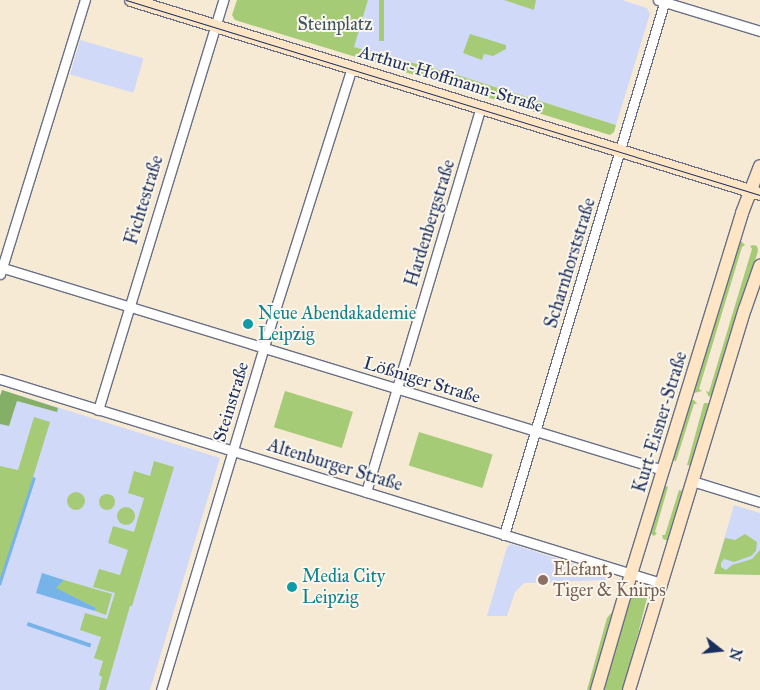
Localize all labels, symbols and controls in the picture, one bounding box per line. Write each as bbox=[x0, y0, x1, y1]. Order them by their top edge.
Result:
park label: Steinplatz bbox=[298, 13, 372, 35]
street label: Arthur-Hoffmann-Straße bbox=[356, 41, 546, 117]
street label: Fichtestraße bbox=[120, 153, 168, 247]
street label: Hardenbergstraße bbox=[400, 157, 460, 289]
street label: Scharnhorststraße bbox=[540, 195, 600, 331]
place label: Neue Abendakademie Leipzig bbox=[258, 303, 416, 346]
marker: Neue Abendakademie Leipzig bbox=[242, 318, 254, 330]
street label: Kurt-Eisner-Straße bbox=[628, 349, 692, 495]
street label: Lößniger Straße bbox=[361, 352, 483, 408]
street label: Steinstraße bbox=[209, 359, 253, 445]
street label: Altenburger Straße bbox=[265, 434, 405, 496]
place label: Elefant, Tiger & Knirps bbox=[553, 559, 666, 602]
place label: Media City Leipzig bbox=[302, 566, 385, 608]
marker: Elefant, Tiger & Knirps bbox=[537, 574, 549, 586]
marker: Media City Leipzig bbox=[286, 581, 298, 593]
north arrow bbox=[695, 625, 745, 675]
text: N bbox=[725, 646, 745, 662]

